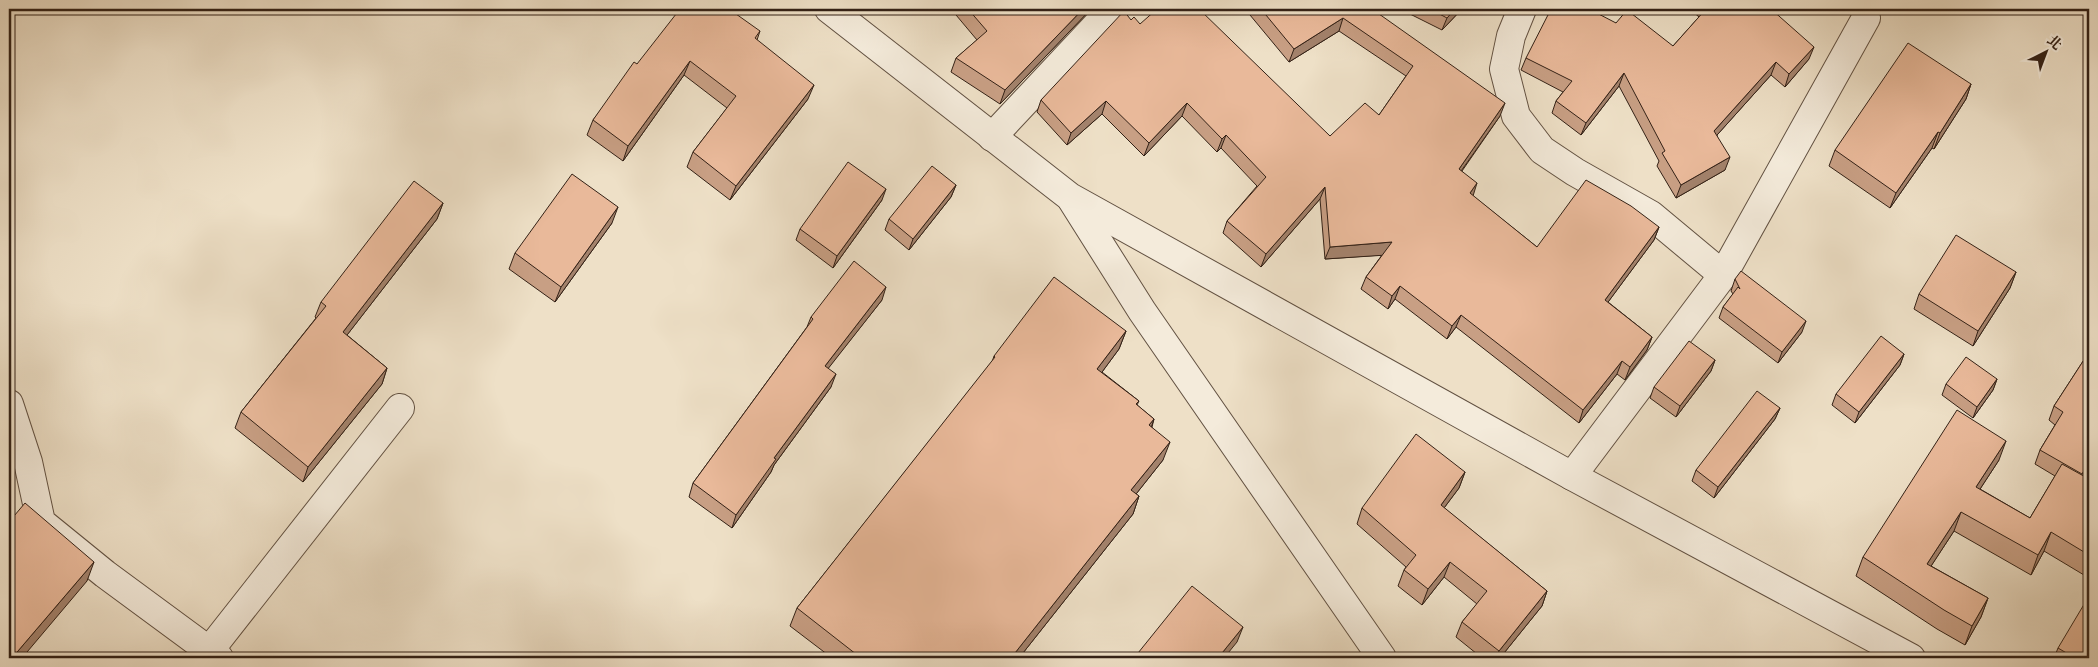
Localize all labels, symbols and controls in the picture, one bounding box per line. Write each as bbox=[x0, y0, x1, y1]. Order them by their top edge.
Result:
north arrow bbox=[2020, 28, 2070, 78]
text: 北 bbox=[2043, 30, 2067, 54]

